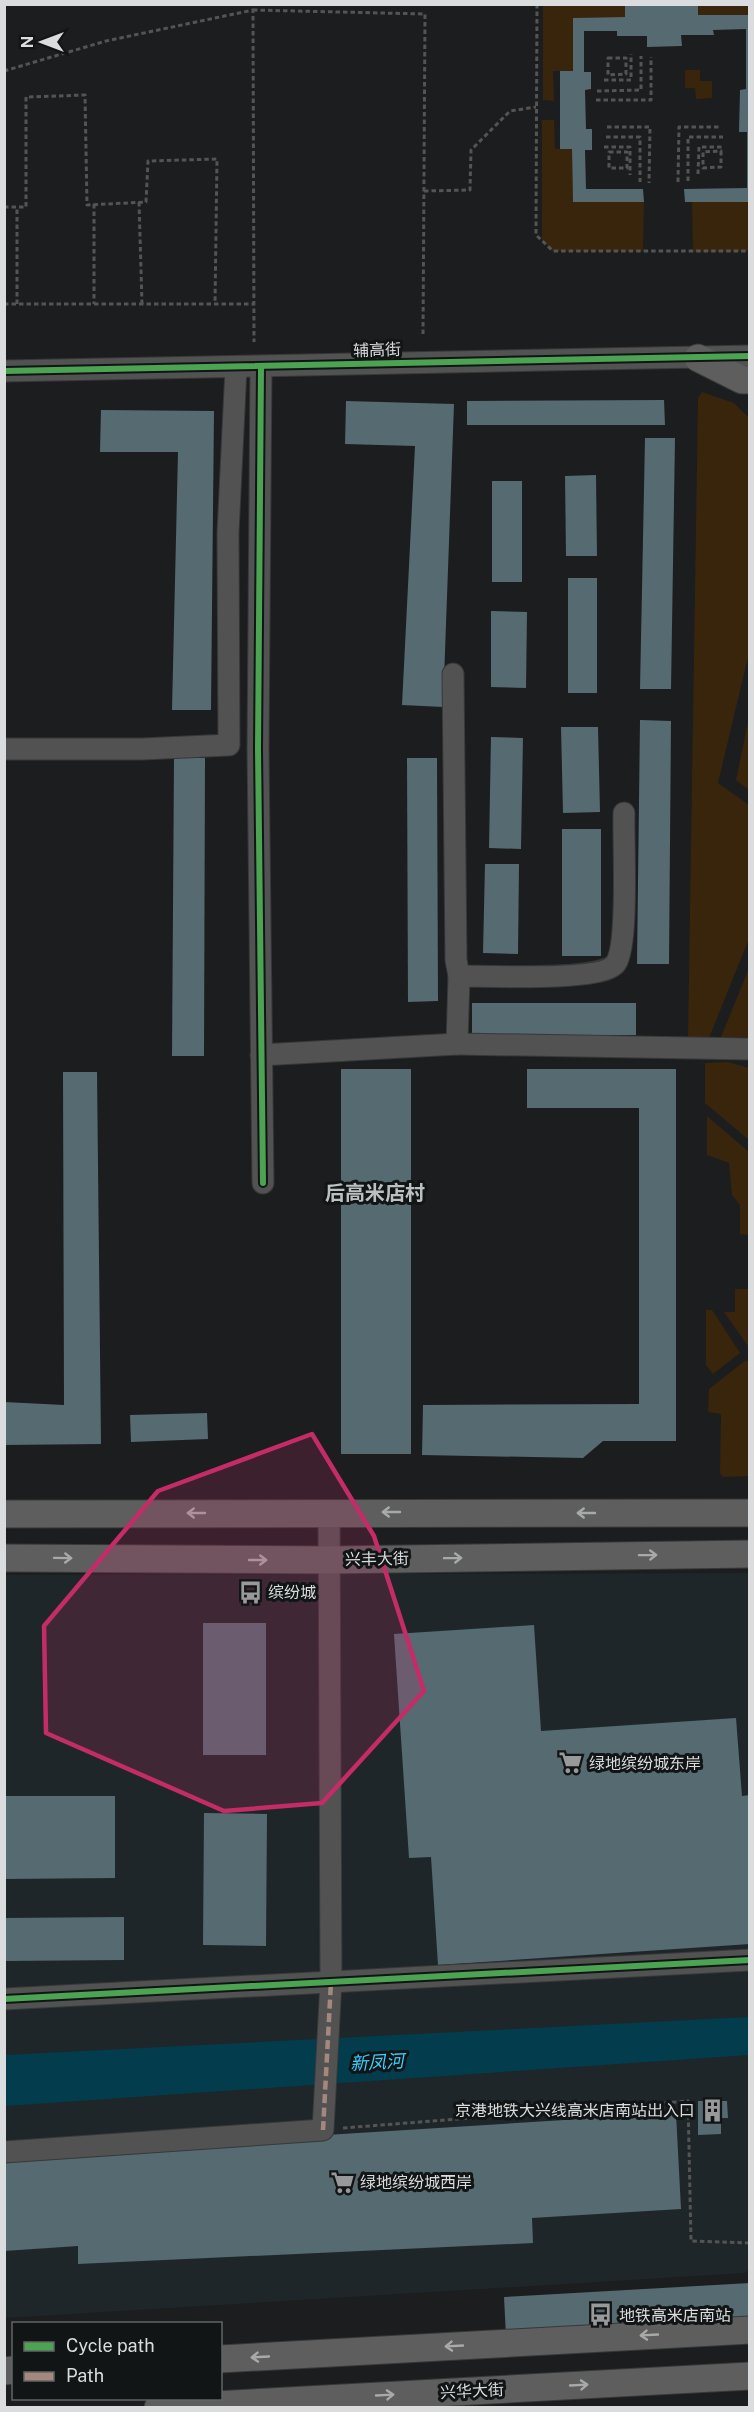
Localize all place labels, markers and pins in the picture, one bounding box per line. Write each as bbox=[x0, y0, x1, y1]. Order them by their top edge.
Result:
bus stop icon: 缤纷城 bbox=[237, 1579, 263, 1605]
place label: 缤纷城 bbox=[268, 1583, 316, 1602]
supermarket icon: 绿地缤纷城东岸 bbox=[558, 1750, 584, 1776]
place label: 绿地缤纷城东岸 bbox=[589, 1754, 701, 1773]
building icon: 京港地铁大兴线高米店南站出入口 bbox=[700, 2097, 726, 2123]
place label: 京港地铁大兴线高米店南站出入口 bbox=[455, 2101, 695, 2120]
supermarket icon: 绿地缤纷城西岸 bbox=[329, 2169, 355, 2195]
place label: 绿地缤纷城西岸 bbox=[360, 2173, 472, 2192]
bus stop icon: 地铁高米店南站 bbox=[588, 2302, 614, 2328]
place label: 地铁高米店南站 bbox=[619, 2306, 731, 2325]

